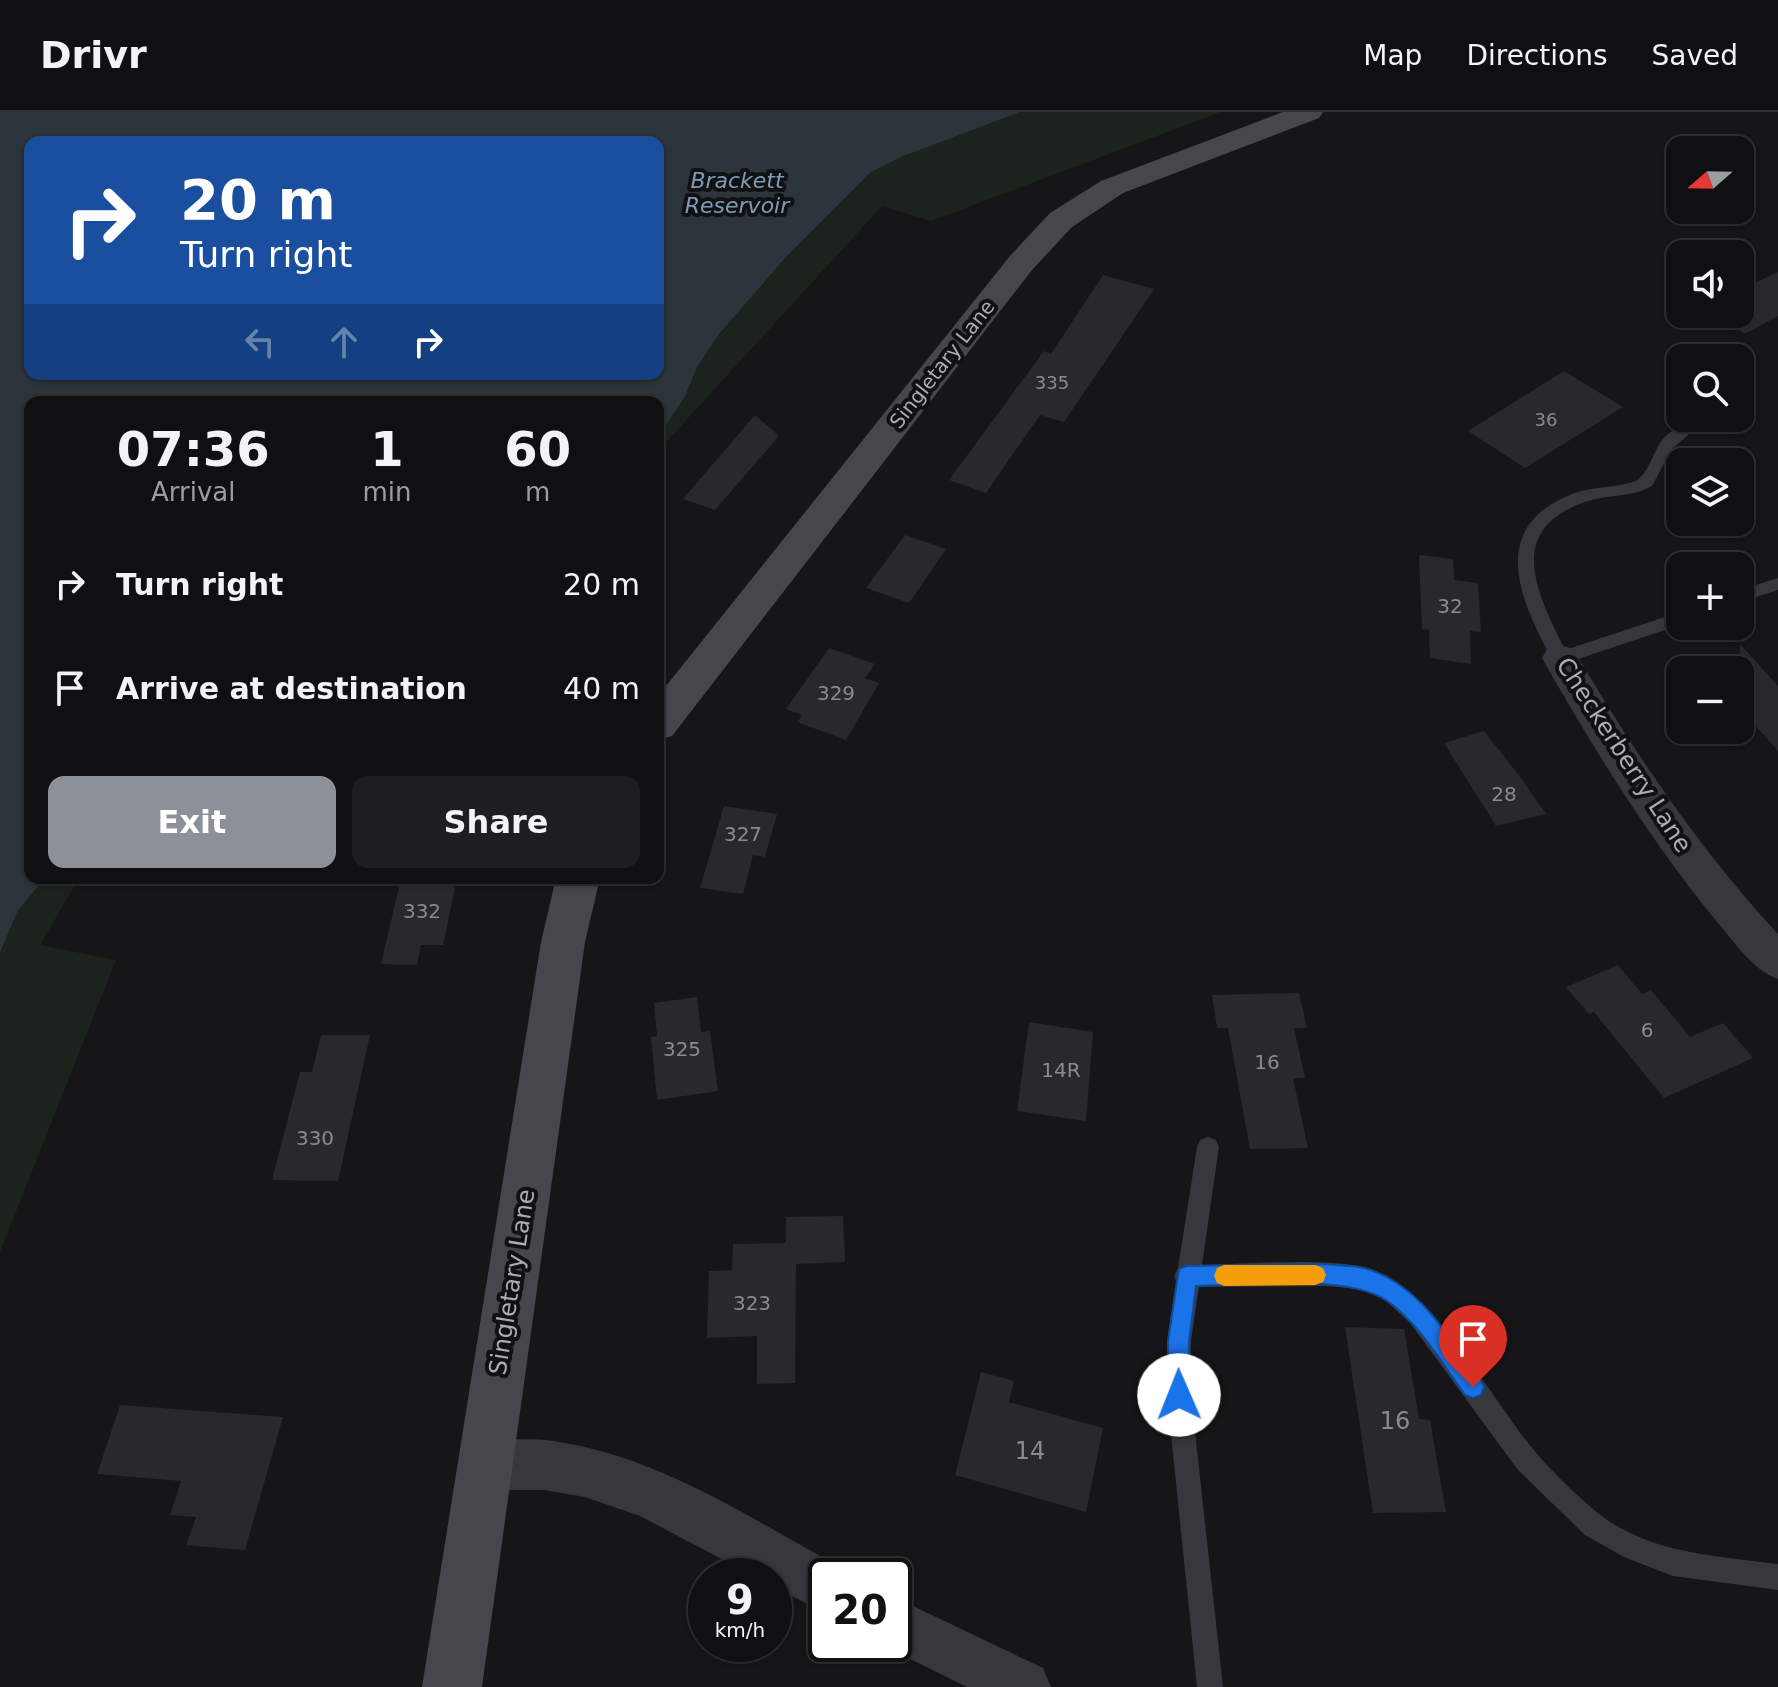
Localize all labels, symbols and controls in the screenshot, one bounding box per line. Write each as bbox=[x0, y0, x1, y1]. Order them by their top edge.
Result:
text: Drivr bbox=[40, 33, 147, 77]
text: Map bbox=[1363, 39, 1422, 72]
text: Directions bbox=[1466, 39, 1607, 72]
text: Saved bbox=[1651, 39, 1738, 72]
north arrow bbox=[1666, 136, 1754, 224]
map controls bbox=[1666, 136, 1754, 744]
text: 20 m bbox=[180, 167, 336, 232]
icon: right bbox=[48, 168, 152, 272]
water label: Brackett Reservoir bbox=[685, 168, 791, 218]
text: Turn right bbox=[180, 234, 352, 275]
button: sound bbox=[1666, 240, 1754, 328]
street label: Singletary Lane bbox=[884, 295, 1000, 433]
icon: left bbox=[238, 320, 282, 364]
icon: ahead bbox=[322, 320, 366, 364]
icon: right bbox=[406, 320, 450, 364]
button: search bbox=[1666, 344, 1754, 432]
house number: 335 bbox=[1035, 372, 1069, 393]
house number: 36 bbox=[1535, 409, 1557, 430]
text: 07:36 bbox=[117, 421, 270, 477]
text: 1 bbox=[370, 421, 404, 477]
text: 60 bbox=[504, 421, 571, 477]
button: layers bbox=[1666, 448, 1754, 536]
text: Arrival bbox=[151, 477, 235, 507]
text: min bbox=[362, 477, 412, 507]
text: m bbox=[525, 477, 550, 507]
button: + bbox=[1666, 552, 1754, 640]
icon: right bbox=[48, 562, 92, 606]
text: Turn right bbox=[116, 567, 283, 602]
text: 20 m bbox=[563, 567, 640, 602]
house number: 32 bbox=[1437, 594, 1463, 618]
street label: Checkerberry Lane bbox=[1550, 652, 1698, 858]
button: − bbox=[1666, 656, 1754, 744]
icon: arrive bbox=[48, 666, 92, 710]
text: Arrive at destination bbox=[116, 671, 467, 706]
text: 40 m bbox=[563, 671, 640, 706]
house number: 329 bbox=[817, 681, 855, 705]
button: Exit bbox=[48, 776, 336, 868]
button: Share bbox=[352, 776, 640, 868]
house number: 28 bbox=[1491, 782, 1517, 806]
house number: 327 bbox=[724, 822, 762, 846]
house number: 332 bbox=[403, 899, 441, 923]
house number: 6 bbox=[1641, 1018, 1653, 1042]
house number: 325 bbox=[663, 1037, 701, 1061]
house number: 16 bbox=[1254, 1050, 1280, 1074]
house number: 14R bbox=[1041, 1058, 1081, 1082]
house number: 330 bbox=[296, 1126, 334, 1150]
street label: Singletary Lane bbox=[483, 1187, 541, 1377]
house number: 323 bbox=[733, 1291, 771, 1315]
pin bbox=[1439, 1305, 1507, 1387]
icon: arrive bbox=[1451, 1317, 1495, 1361]
position arrow bbox=[1137, 1353, 1221, 1437]
house number: 16 bbox=[1380, 1407, 1410, 1435]
house number: 14 bbox=[1015, 1437, 1045, 1465]
speed limit sign: 20 bbox=[808, 1558, 912, 1662]
text: 9 bbox=[726, 1577, 754, 1623]
text: km/h bbox=[715, 1618, 765, 1642]

